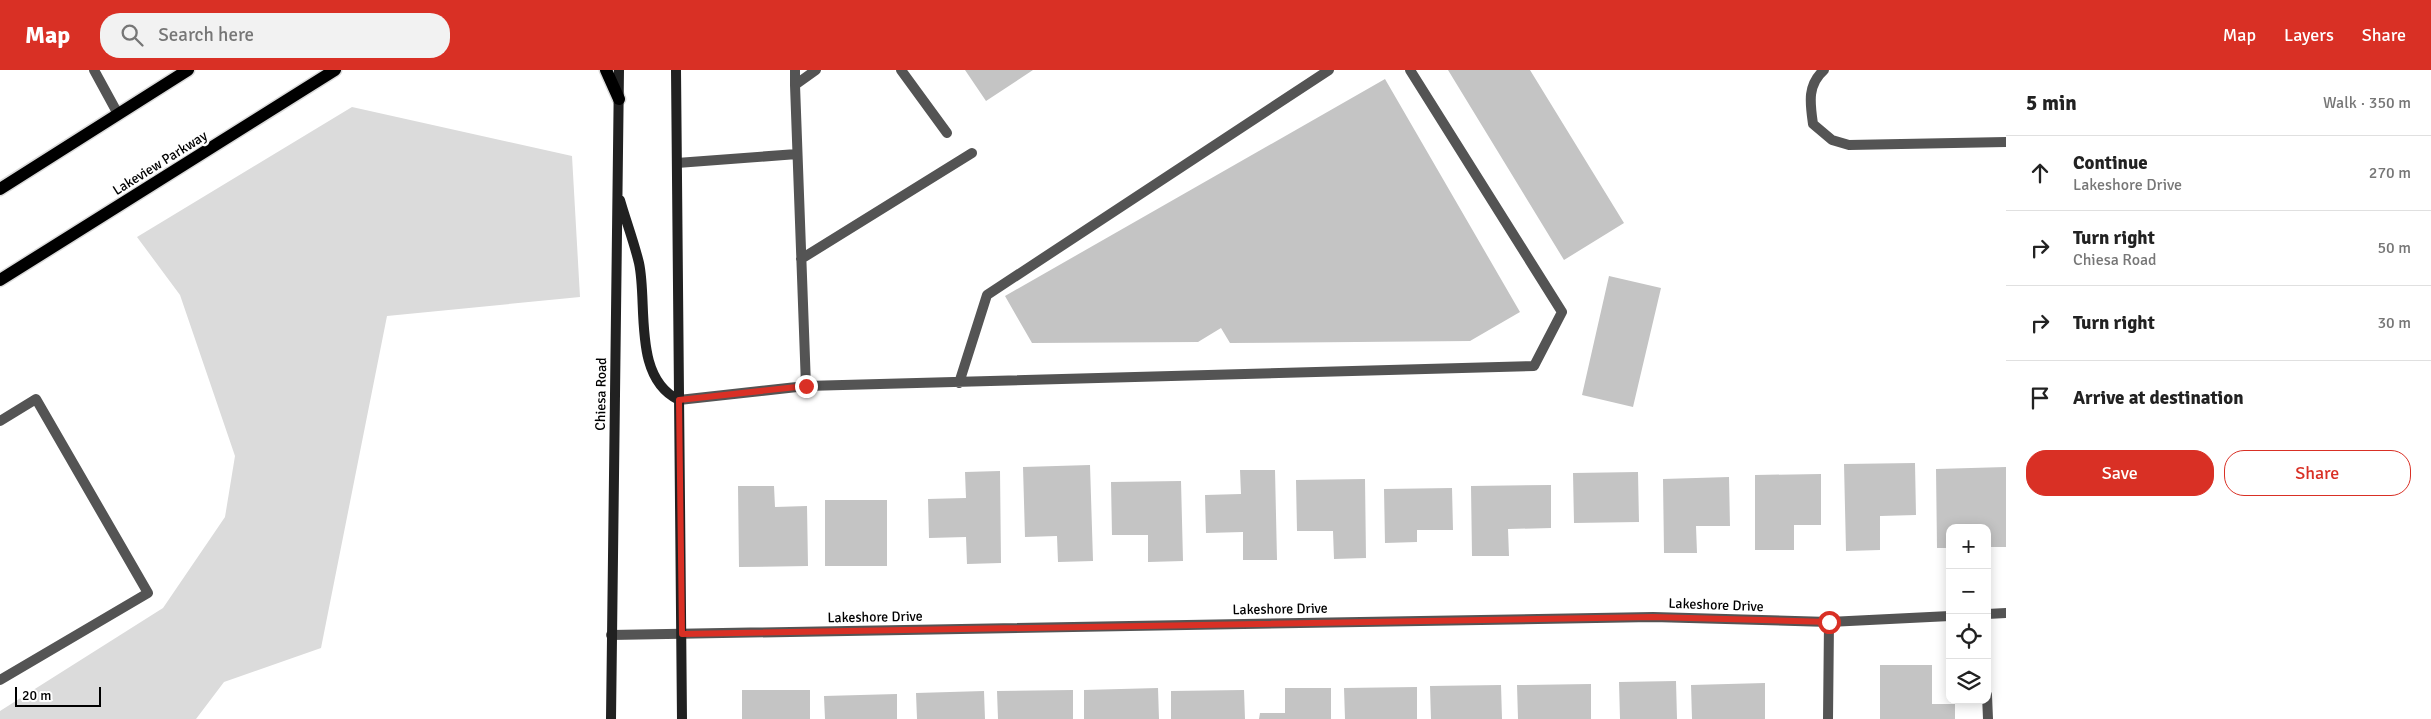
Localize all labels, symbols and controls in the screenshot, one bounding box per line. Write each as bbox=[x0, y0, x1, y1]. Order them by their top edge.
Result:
search box bbox=[100, 13, 450, 58]
text: Map bbox=[25, 20, 70, 50]
icon: search bbox=[118, 21, 146, 49]
text: Search here bbox=[158, 23, 254, 47]
text: Map bbox=[2223, 24, 2256, 46]
text: Layers bbox=[2284, 24, 2334, 46]
text: Share bbox=[2362, 24, 2406, 46]
text: 5 min bbox=[2026, 90, 2077, 116]
text: Walk · 350 m bbox=[2323, 93, 2411, 113]
street label: Lakeview Parkway bbox=[110, 127, 211, 199]
text: Continue bbox=[2073, 151, 2148, 175]
icon: ahead bbox=[2026, 159, 2054, 187]
text: 270 m bbox=[2369, 163, 2411, 183]
text: Lakeshore Drive bbox=[2073, 175, 2182, 195]
text: Turn right bbox=[2073, 226, 2155, 250]
icon: right bbox=[2026, 234, 2054, 262]
text: 50 m bbox=[2377, 238, 2411, 258]
text: Chiesa Road bbox=[2073, 250, 2157, 270]
icon: right bbox=[2026, 309, 2054, 337]
text: Turn right bbox=[2073, 311, 2155, 335]
text: 30 m bbox=[2377, 313, 2411, 333]
street label: Chiesa Road bbox=[592, 357, 610, 431]
route end bbox=[795, 375, 818, 398]
icon: arrive bbox=[2026, 384, 2054, 412]
text: Arrive at destination bbox=[2073, 386, 2244, 410]
button: Save bbox=[2026, 450, 2214, 496]
button: Share bbox=[2224, 450, 2411, 496]
map controls bbox=[1946, 524, 1991, 704]
button: + bbox=[1946, 524, 1991, 569]
button: − bbox=[1946, 569, 1991, 614]
street label: Lakeshore Drive bbox=[1668, 595, 1764, 615]
street label: Lakeshore Drive bbox=[1232, 600, 1328, 618]
street label: Lakeshore Drive bbox=[827, 608, 923, 626]
route start bbox=[1818, 611, 1841, 634]
button: locate bbox=[1946, 614, 1991, 659]
button: layers bbox=[1946, 659, 1991, 704]
scale bar bbox=[15, 684, 101, 707]
text: 20 m bbox=[22, 687, 51, 704]

